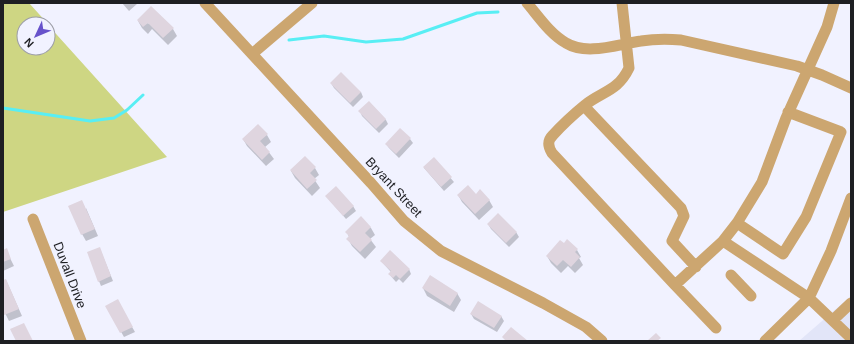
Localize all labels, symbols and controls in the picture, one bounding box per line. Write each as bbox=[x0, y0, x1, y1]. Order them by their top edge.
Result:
north arrow bbox=[16, 16, 56, 56]
text: N bbox=[22, 36, 36, 50]
street label: Bryant Street bbox=[363, 154, 426, 220]
street label: Duvall Drive bbox=[50, 240, 90, 310]

